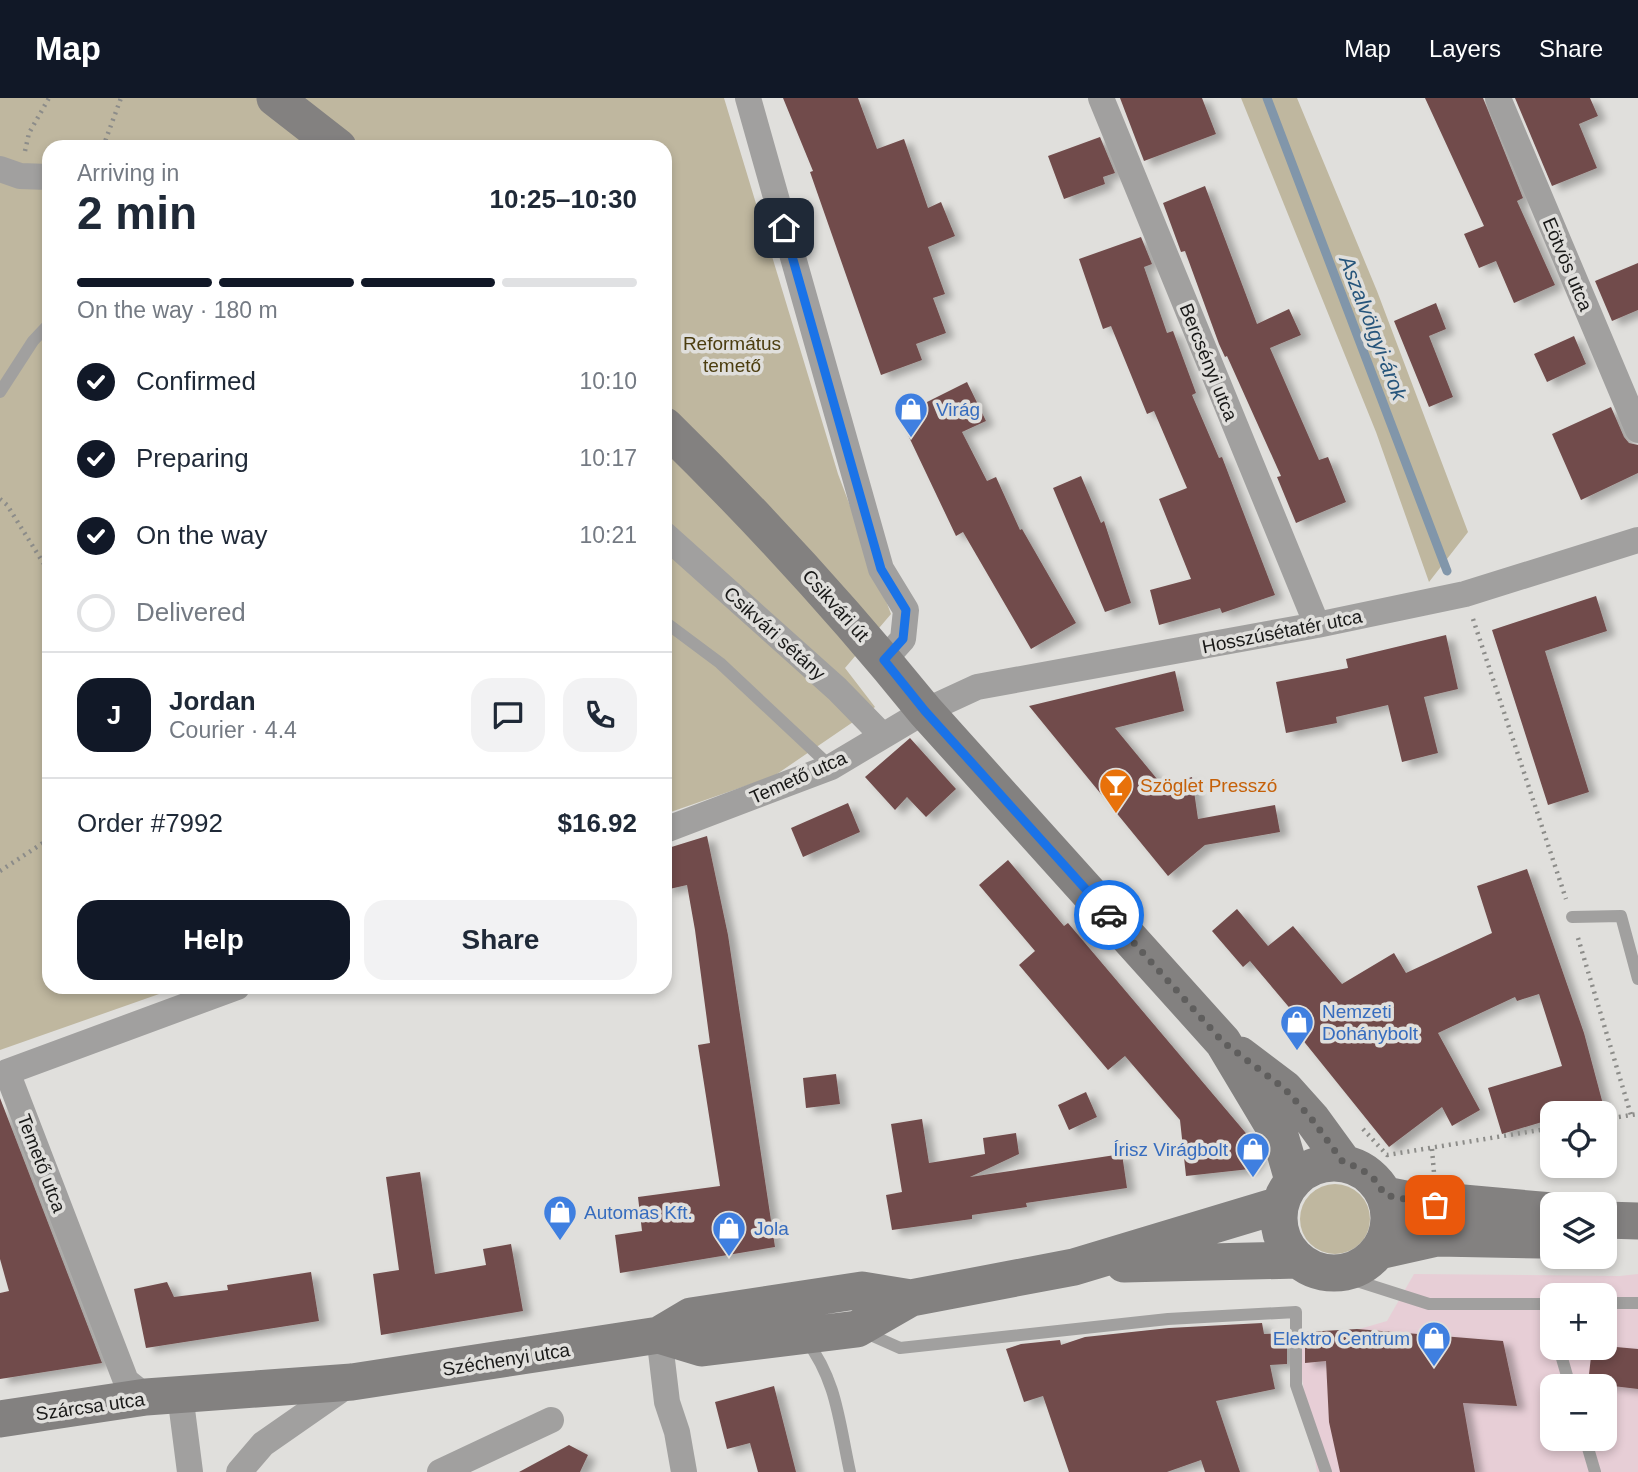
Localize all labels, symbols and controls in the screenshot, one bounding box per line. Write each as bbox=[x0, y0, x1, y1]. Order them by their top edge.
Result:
text: Map bbox=[35, 30, 101, 67]
text: Map bbox=[1344, 35, 1391, 62]
text: Layers bbox=[1429, 35, 1501, 62]
text: Share bbox=[1539, 35, 1603, 62]
text: Arriving in bbox=[77, 160, 179, 186]
text: 10:25–10:30 bbox=[490, 184, 637, 214]
text: 2 min bbox=[77, 187, 197, 239]
pin bbox=[754, 198, 814, 258]
icon: home bbox=[765, 209, 803, 247]
street label: Eötvös utca bbox=[1538, 214, 1597, 314]
water label: Aszalvölgyi-árok bbox=[1335, 250, 1412, 405]
text: On the way · 180 m bbox=[77, 297, 278, 323]
street label: Bercsényi utca bbox=[1175, 300, 1242, 424]
park label: Református temető bbox=[683, 333, 781, 376]
icon: check bbox=[77, 363, 115, 401]
text: Confirmed bbox=[136, 366, 256, 396]
text: 10:10 bbox=[579, 368, 637, 394]
shop icon: Virág bbox=[892, 390, 930, 439]
place label: Virág bbox=[936, 399, 980, 420]
icon: check bbox=[77, 440, 115, 478]
text: Preparing bbox=[136, 443, 249, 473]
text: 10:17 bbox=[579, 445, 637, 471]
icon: check bbox=[77, 517, 115, 555]
text: On the way bbox=[136, 520, 268, 550]
text: 10:21 bbox=[579, 522, 637, 548]
street label: Csikvári út bbox=[798, 565, 874, 646]
street label: Csikvári sétány bbox=[720, 582, 830, 685]
text: Delivered bbox=[136, 597, 246, 627]
street label: Hosszúsétatér utca bbox=[1200, 606, 1364, 657]
button: chat bbox=[471, 678, 545, 752]
button: phone bbox=[563, 678, 637, 752]
text: Jordan bbox=[169, 686, 256, 716]
text: J bbox=[107, 700, 121, 730]
text: Courier · 4.4 bbox=[169, 717, 297, 743]
street label: Temető utca bbox=[747, 747, 850, 808]
bar icon: Szöglet Presszó bbox=[1097, 766, 1135, 815]
place label: Szöglet Presszó bbox=[1140, 775, 1277, 796]
text: Order #7992 bbox=[77, 808, 223, 838]
text: $16.92 bbox=[557, 808, 637, 838]
courier bbox=[1074, 880, 1144, 950]
icon: car bbox=[1090, 896, 1128, 934]
button: Help bbox=[77, 900, 350, 980]
button: Share bbox=[364, 900, 637, 980]
place label: Nemzeti Dohánybolt bbox=[1322, 1001, 1419, 1044]
shop icon: Nemzeti Dohánybolt bbox=[1278, 1003, 1316, 1052]
map controls bbox=[1540, 1101, 1617, 1451]
button: locate bbox=[1540, 1101, 1617, 1178]
street label: Temető utca bbox=[13, 1111, 70, 1216]
shop icon: Írisz Virágbolt bbox=[1234, 1130, 1272, 1179]
place label: Írisz Virágbolt bbox=[1113, 1139, 1229, 1160]
pin bbox=[1405, 1175, 1465, 1235]
icon: bag bbox=[1416, 1186, 1454, 1224]
button: layers bbox=[1540, 1192, 1617, 1269]
shop icon: Automas Kft. bbox=[541, 1193, 579, 1242]
place label: Automas Kft. bbox=[584, 1202, 693, 1223]
shop icon: Jola bbox=[710, 1209, 748, 1258]
place label: Jola bbox=[754, 1218, 789, 1239]
button: + bbox=[1540, 1283, 1617, 1360]
shop icon: Elektro Centrum bbox=[1415, 1319, 1453, 1368]
place label: Elektro Centrum bbox=[1273, 1328, 1410, 1349]
street label: Széchenyi utca bbox=[441, 1339, 572, 1380]
button: − bbox=[1540, 1374, 1617, 1451]
street label: Szárcsa utca bbox=[34, 1388, 146, 1425]

